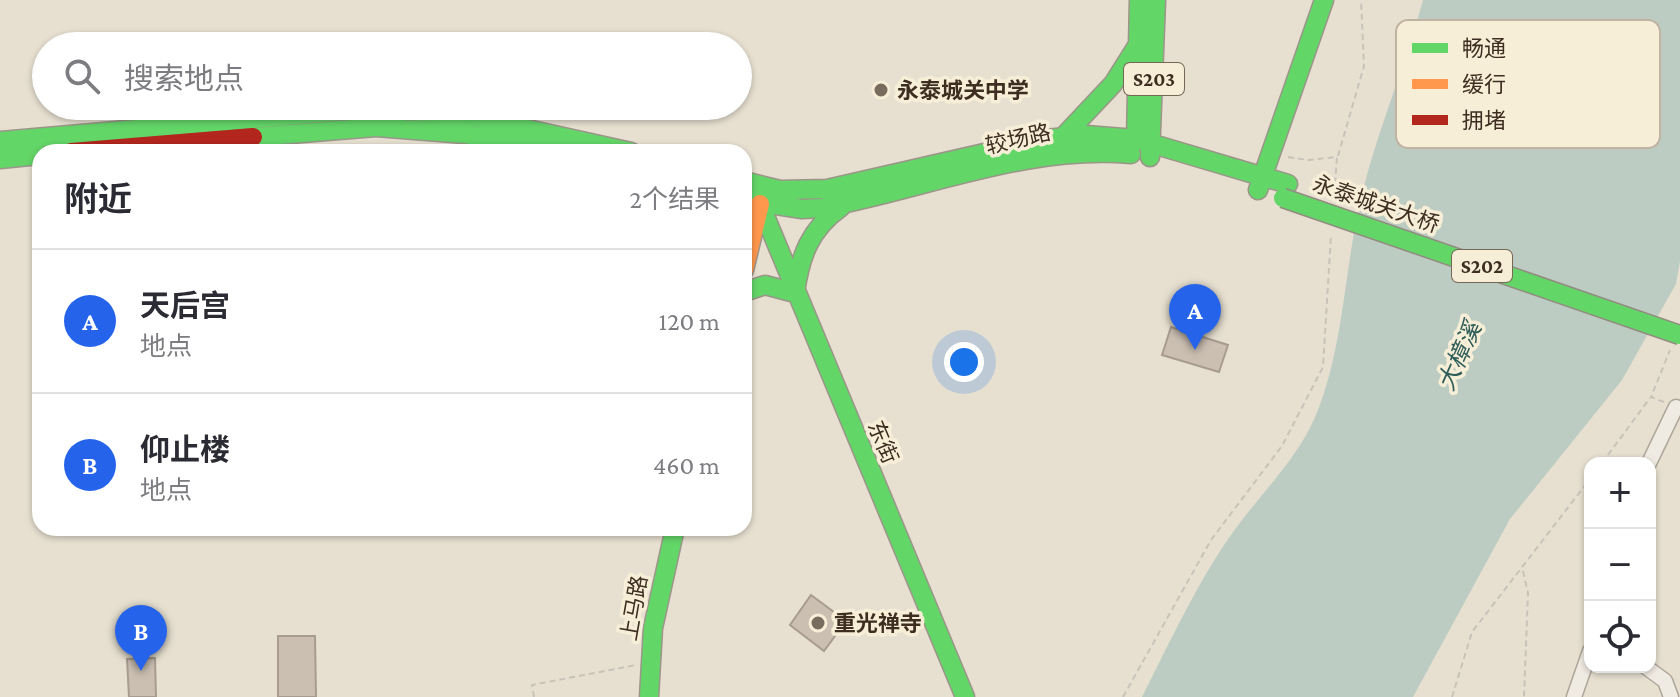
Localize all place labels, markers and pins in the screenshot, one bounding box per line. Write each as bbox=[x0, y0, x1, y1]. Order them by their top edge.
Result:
place label: 永泰城关中学 bbox=[897, 78, 1029, 103]
marker: 永泰城关中学 bbox=[872, 81, 890, 99]
pin: A bbox=[1169, 284, 1221, 350]
pin: B bbox=[115, 605, 167, 671]
place label: 重光禅寺 bbox=[834, 611, 922, 636]
marker: 重光禅寺 bbox=[809, 614, 827, 632]

